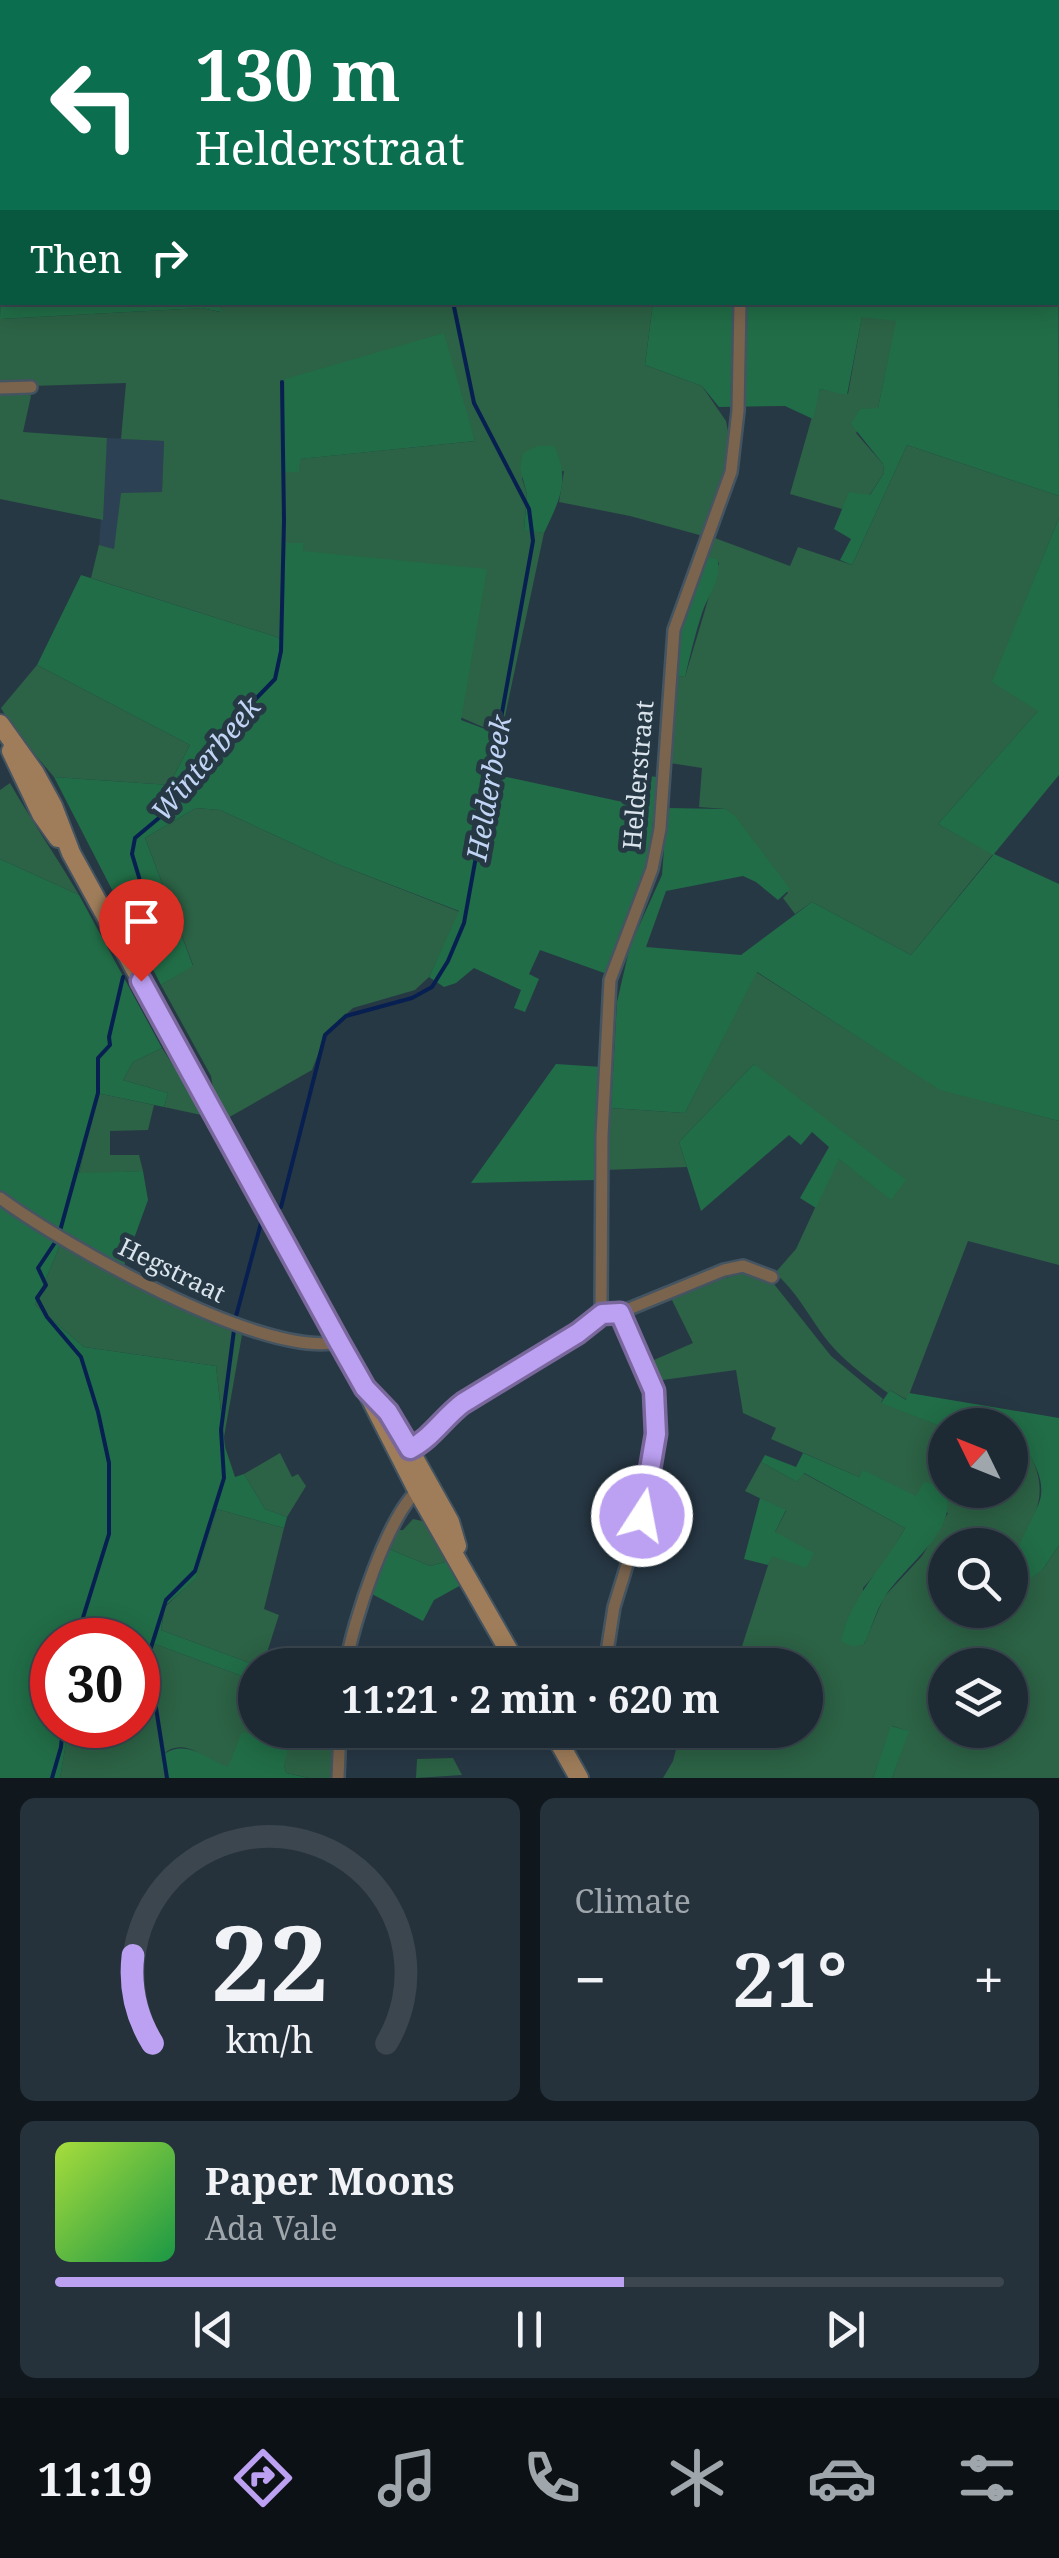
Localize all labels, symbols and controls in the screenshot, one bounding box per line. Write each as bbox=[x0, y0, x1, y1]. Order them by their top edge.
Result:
text: 130 m bbox=[195, 26, 401, 122]
icon: left bbox=[30, 40, 160, 170]
text: Helderstraat bbox=[195, 117, 465, 178]
icon: right bbox=[142, 230, 197, 285]
text: Then bbox=[30, 232, 122, 284]
water label: Winterbeek bbox=[142, 687, 269, 828]
street label: Helderstraat bbox=[614, 699, 660, 851]
water label: Helderbeek bbox=[456, 711, 520, 864]
pin bbox=[99, 879, 184, 982]
icon: arrive bbox=[114, 894, 169, 949]
street label: Hegstraat bbox=[113, 1229, 232, 1310]
north arrow bbox=[928, 1408, 1028, 1508]
map controls bbox=[928, 1408, 1028, 1748]
position arrow bbox=[590, 1464, 694, 1568]
button: search bbox=[928, 1528, 1028, 1628]
speed limit sign: 30 bbox=[30, 1618, 160, 1748]
button: layers bbox=[928, 1648, 1028, 1748]
text: 11:21 · 2 min · 620 m bbox=[341, 1672, 720, 1724]
text: Climate bbox=[575, 1879, 691, 1922]
text: 22 bbox=[211, 1890, 329, 2031]
text: 21° bbox=[732, 1927, 847, 2029]
text: − bbox=[575, 1941, 606, 2016]
text: + bbox=[973, 1941, 1004, 2016]
text: km/h bbox=[226, 2015, 314, 2063]
text: Paper Moons bbox=[205, 2154, 455, 2206]
text: Ada Vale bbox=[205, 2206, 338, 2249]
icon: previous bbox=[186, 2302, 241, 2357]
icon: pause bbox=[502, 2302, 557, 2357]
icon: next bbox=[818, 2302, 873, 2357]
icon: directions bbox=[228, 2443, 298, 2513]
icon: music bbox=[372, 2443, 442, 2513]
icon: phone bbox=[517, 2443, 587, 2513]
icon: climate bbox=[662, 2443, 732, 2513]
icon: car bbox=[807, 2443, 877, 2513]
icon: filters bbox=[952, 2443, 1022, 2513]
text: 11:19 bbox=[37, 2448, 153, 2509]

